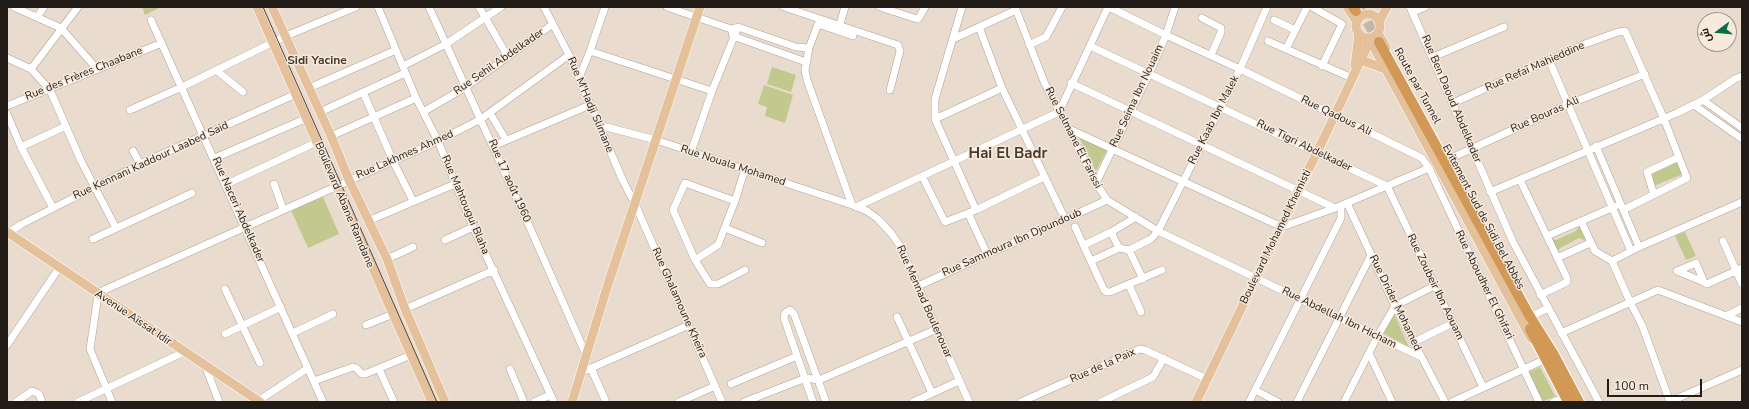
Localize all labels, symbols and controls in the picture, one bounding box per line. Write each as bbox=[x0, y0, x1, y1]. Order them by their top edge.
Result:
north arrow bbox=[1697, 12, 1737, 52]
street label: Rue Sehil Abdelkader bbox=[451, 26, 547, 98]
text: ش bbox=[1697, 26, 1715, 44]
street label: Rue Ben Daoud Abdelkader bbox=[1418, 33, 1484, 165]
street label: Rue Refaï Mahieddine bbox=[1483, 39, 1587, 95]
street label: Rue Seima Ibn Nouaim bbox=[1107, 42, 1167, 150]
street label: Rue des Frères Chaabane bbox=[23, 44, 145, 104]
street label: Route par Tunnel bbox=[1391, 46, 1443, 126]
district label: Sidi Yacine bbox=[287, 54, 347, 68]
street label: Rue M'Hadji Slimane bbox=[564, 55, 616, 155]
street label: Rue Kaab Ibn Malek bbox=[1186, 73, 1242, 167]
street label: Rue Selmane El Farissi bbox=[1042, 85, 1104, 191]
street label: Rue Qadous Ali bbox=[1298, 93, 1374, 139]
street label: Rue Bouras Ali bbox=[1509, 94, 1581, 136]
street label: Rue Tigri Abdelkader bbox=[1254, 117, 1354, 175]
street label: Rue Kennani Kaddour Laabed Said bbox=[71, 119, 231, 203]
street label: Rue Lakhmes Ahmed bbox=[354, 128, 456, 182]
street label: Rue 17 août 1960 bbox=[485, 137, 533, 225]
street label: Boulevard Abane Ramdane bbox=[311, 140, 377, 270]
street label: Evitement Sud de Sidi Bel Abbès bbox=[1439, 142, 1527, 292]
street label: Rue Nouala Mohamed bbox=[679, 143, 787, 189]
district label: Hai El Badr bbox=[969, 145, 1047, 163]
street label: Rue Mahtougui Blaha bbox=[438, 153, 492, 257]
street label: Rue Naceri Abdelkader bbox=[209, 155, 267, 265]
street label: Boulevard Mohamed Khemisti bbox=[1238, 168, 1314, 306]
street label: Rue Sammoura Ibn Djoundoub bbox=[940, 206, 1084, 280]
street label: Rue Aboudher El Ghifari bbox=[1452, 228, 1516, 342]
street label: Rue Zoubeir Ibn Aouam bbox=[1404, 232, 1466, 342]
street label: Rue Mennad Boulenouar bbox=[893, 244, 955, 360]
street label: Rue Ghalamoune Kheïra bbox=[649, 246, 709, 360]
street label: Rue Drider Mohamed bbox=[1366, 253, 1424, 353]
street label: Rue Abdellah Ibn Hicham bbox=[1279, 284, 1399, 352]
street label: Avenue Aïssat Idir bbox=[92, 287, 174, 349]
street label: Rue de la Paix bbox=[1068, 346, 1138, 386]
scale bar bbox=[1609, 371, 1704, 397]
text: 100 m bbox=[1614, 378, 1649, 394]

